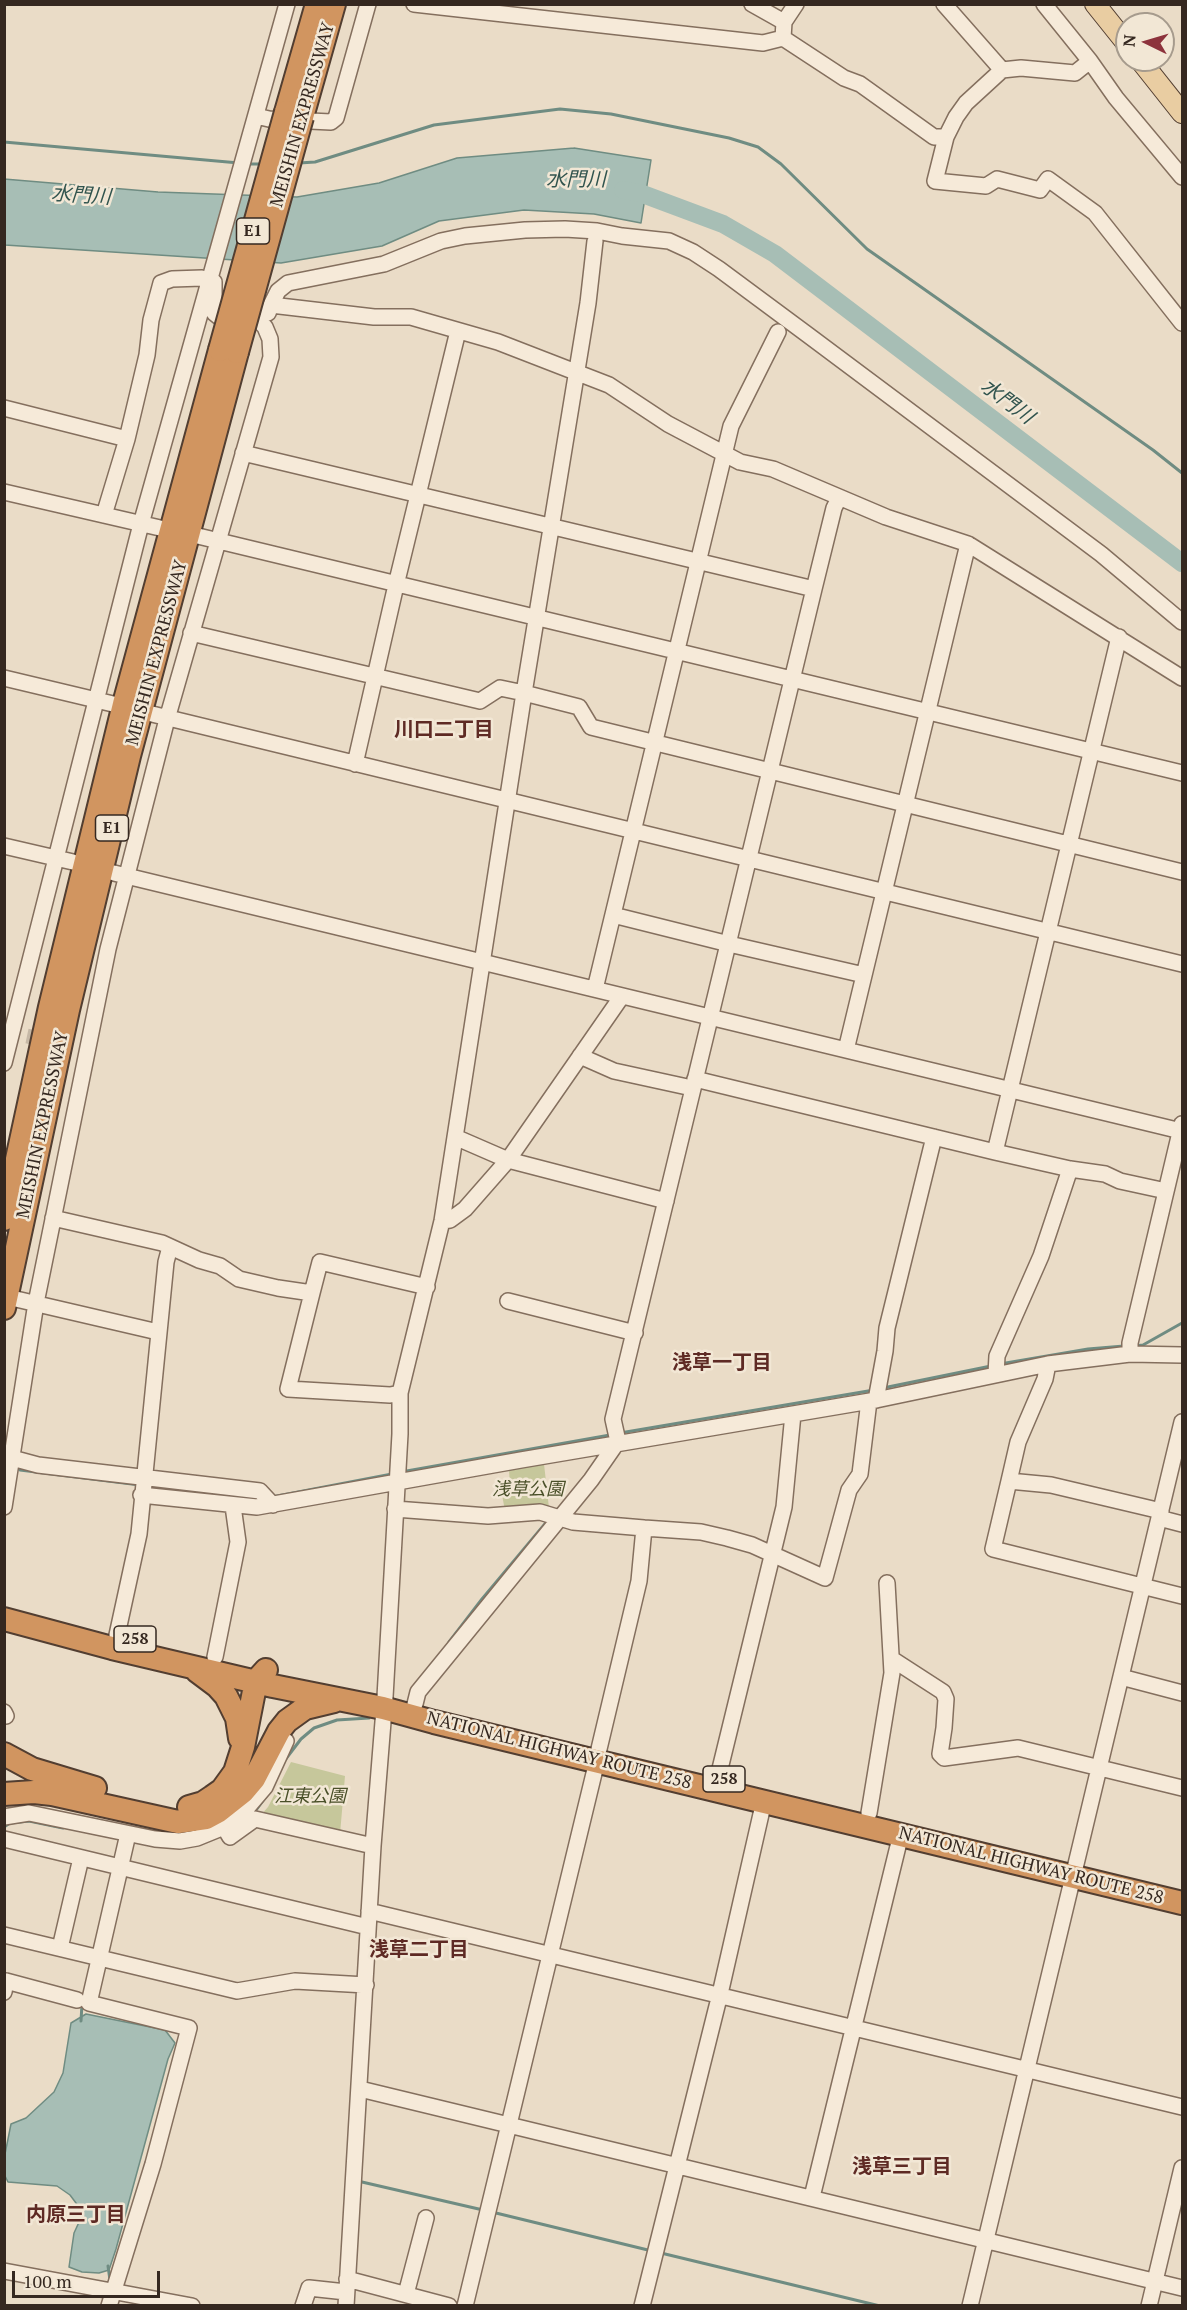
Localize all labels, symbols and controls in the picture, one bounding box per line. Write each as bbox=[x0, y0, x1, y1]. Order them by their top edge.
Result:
north arrow bbox=[1115, 12, 1175, 72]
street label: MEISHIN EXPRESSWAY bbox=[266, 20, 340, 210]
text: N bbox=[1118, 34, 1141, 48]
water label: 水門川 bbox=[546, 168, 606, 192]
water label: 水門川 bbox=[50, 182, 112, 210]
road number: E1 bbox=[236, 218, 270, 244]
water label: 水門川 bbox=[976, 374, 1038, 430]
street label: MEISHIN EXPRESSWAY bbox=[122, 558, 192, 748]
district label: 川口二丁目 bbox=[394, 718, 494, 742]
road number: E1 bbox=[96, 815, 128, 841]
street label: MEISHIN EXPRESSWAY bbox=[13, 1029, 73, 1221]
district label: 浅草一丁目 bbox=[672, 1351, 772, 1375]
park label: 浅草公園 bbox=[492, 1479, 564, 1501]
road number: 258 bbox=[114, 1626, 156, 1652]
street label: NATIONAL HIGHWAY ROUTE 258 bbox=[424, 1708, 694, 1794]
road number: 258 bbox=[703, 1766, 745, 1792]
park label: 江東公園 bbox=[274, 1786, 346, 1808]
street label: NATIONAL HIGHWAY ROUTE 258 bbox=[896, 1823, 1166, 1909]
district label: 浅草二丁目 bbox=[369, 1938, 469, 1962]
district label: 浅草三丁目 bbox=[852, 2155, 952, 2179]
district label: 内原三丁目 bbox=[26, 2203, 126, 2227]
scale bar bbox=[15, 2259, 164, 2297]
text: 100 m bbox=[23, 2269, 72, 2293]

